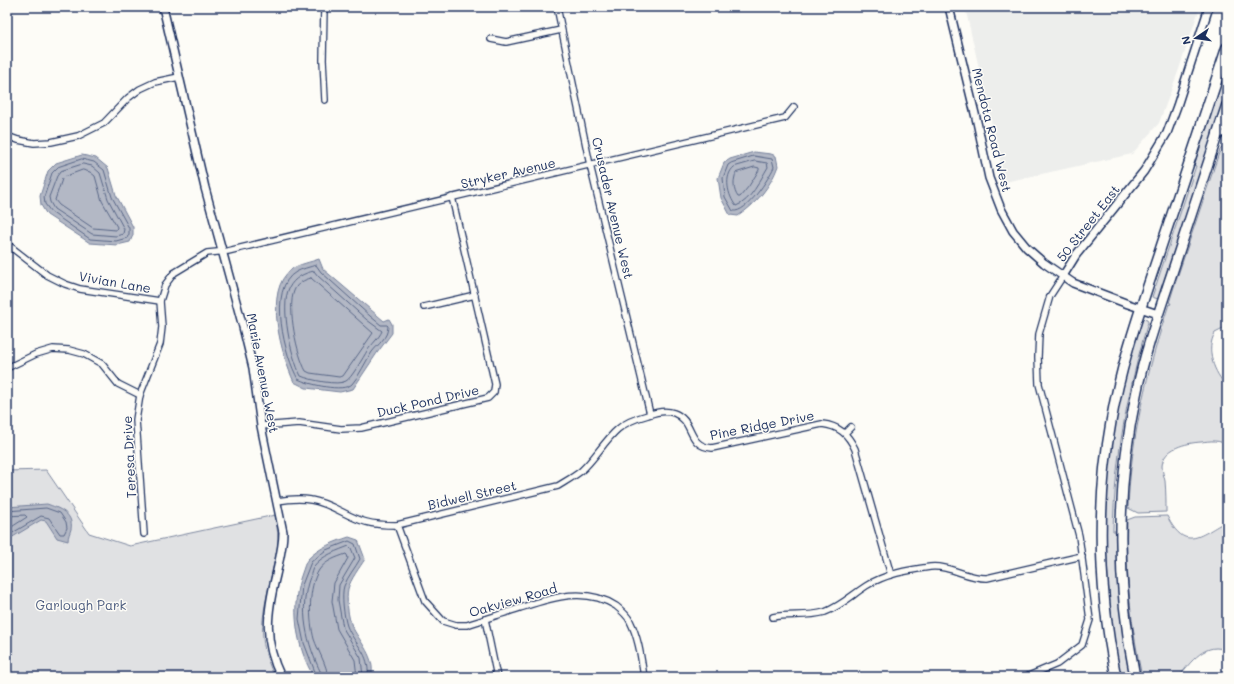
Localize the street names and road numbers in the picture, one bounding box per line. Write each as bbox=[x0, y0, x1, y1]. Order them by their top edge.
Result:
street label: Mendota Road West bbox=[969, 66, 1016, 194]
street label: Crusader Avenue West bbox=[589, 135, 638, 281]
street label: Stryker Avenue bbox=[459, 153, 557, 192]
street label: 50 Street East bbox=[1052, 181, 1123, 265]
street label: Vivian Lane bbox=[78, 267, 152, 296]
street label: Marie Avenue West bbox=[244, 311, 284, 435]
street label: Duck Pond Drive bbox=[375, 380, 481, 421]
street label: Pine Ridge Drive bbox=[708, 406, 816, 443]
street label: Teresa Drive bbox=[118, 415, 139, 499]
street label: Bidwell Street bbox=[426, 476, 518, 513]
street label: Oakview Road bbox=[467, 579, 559, 620]

